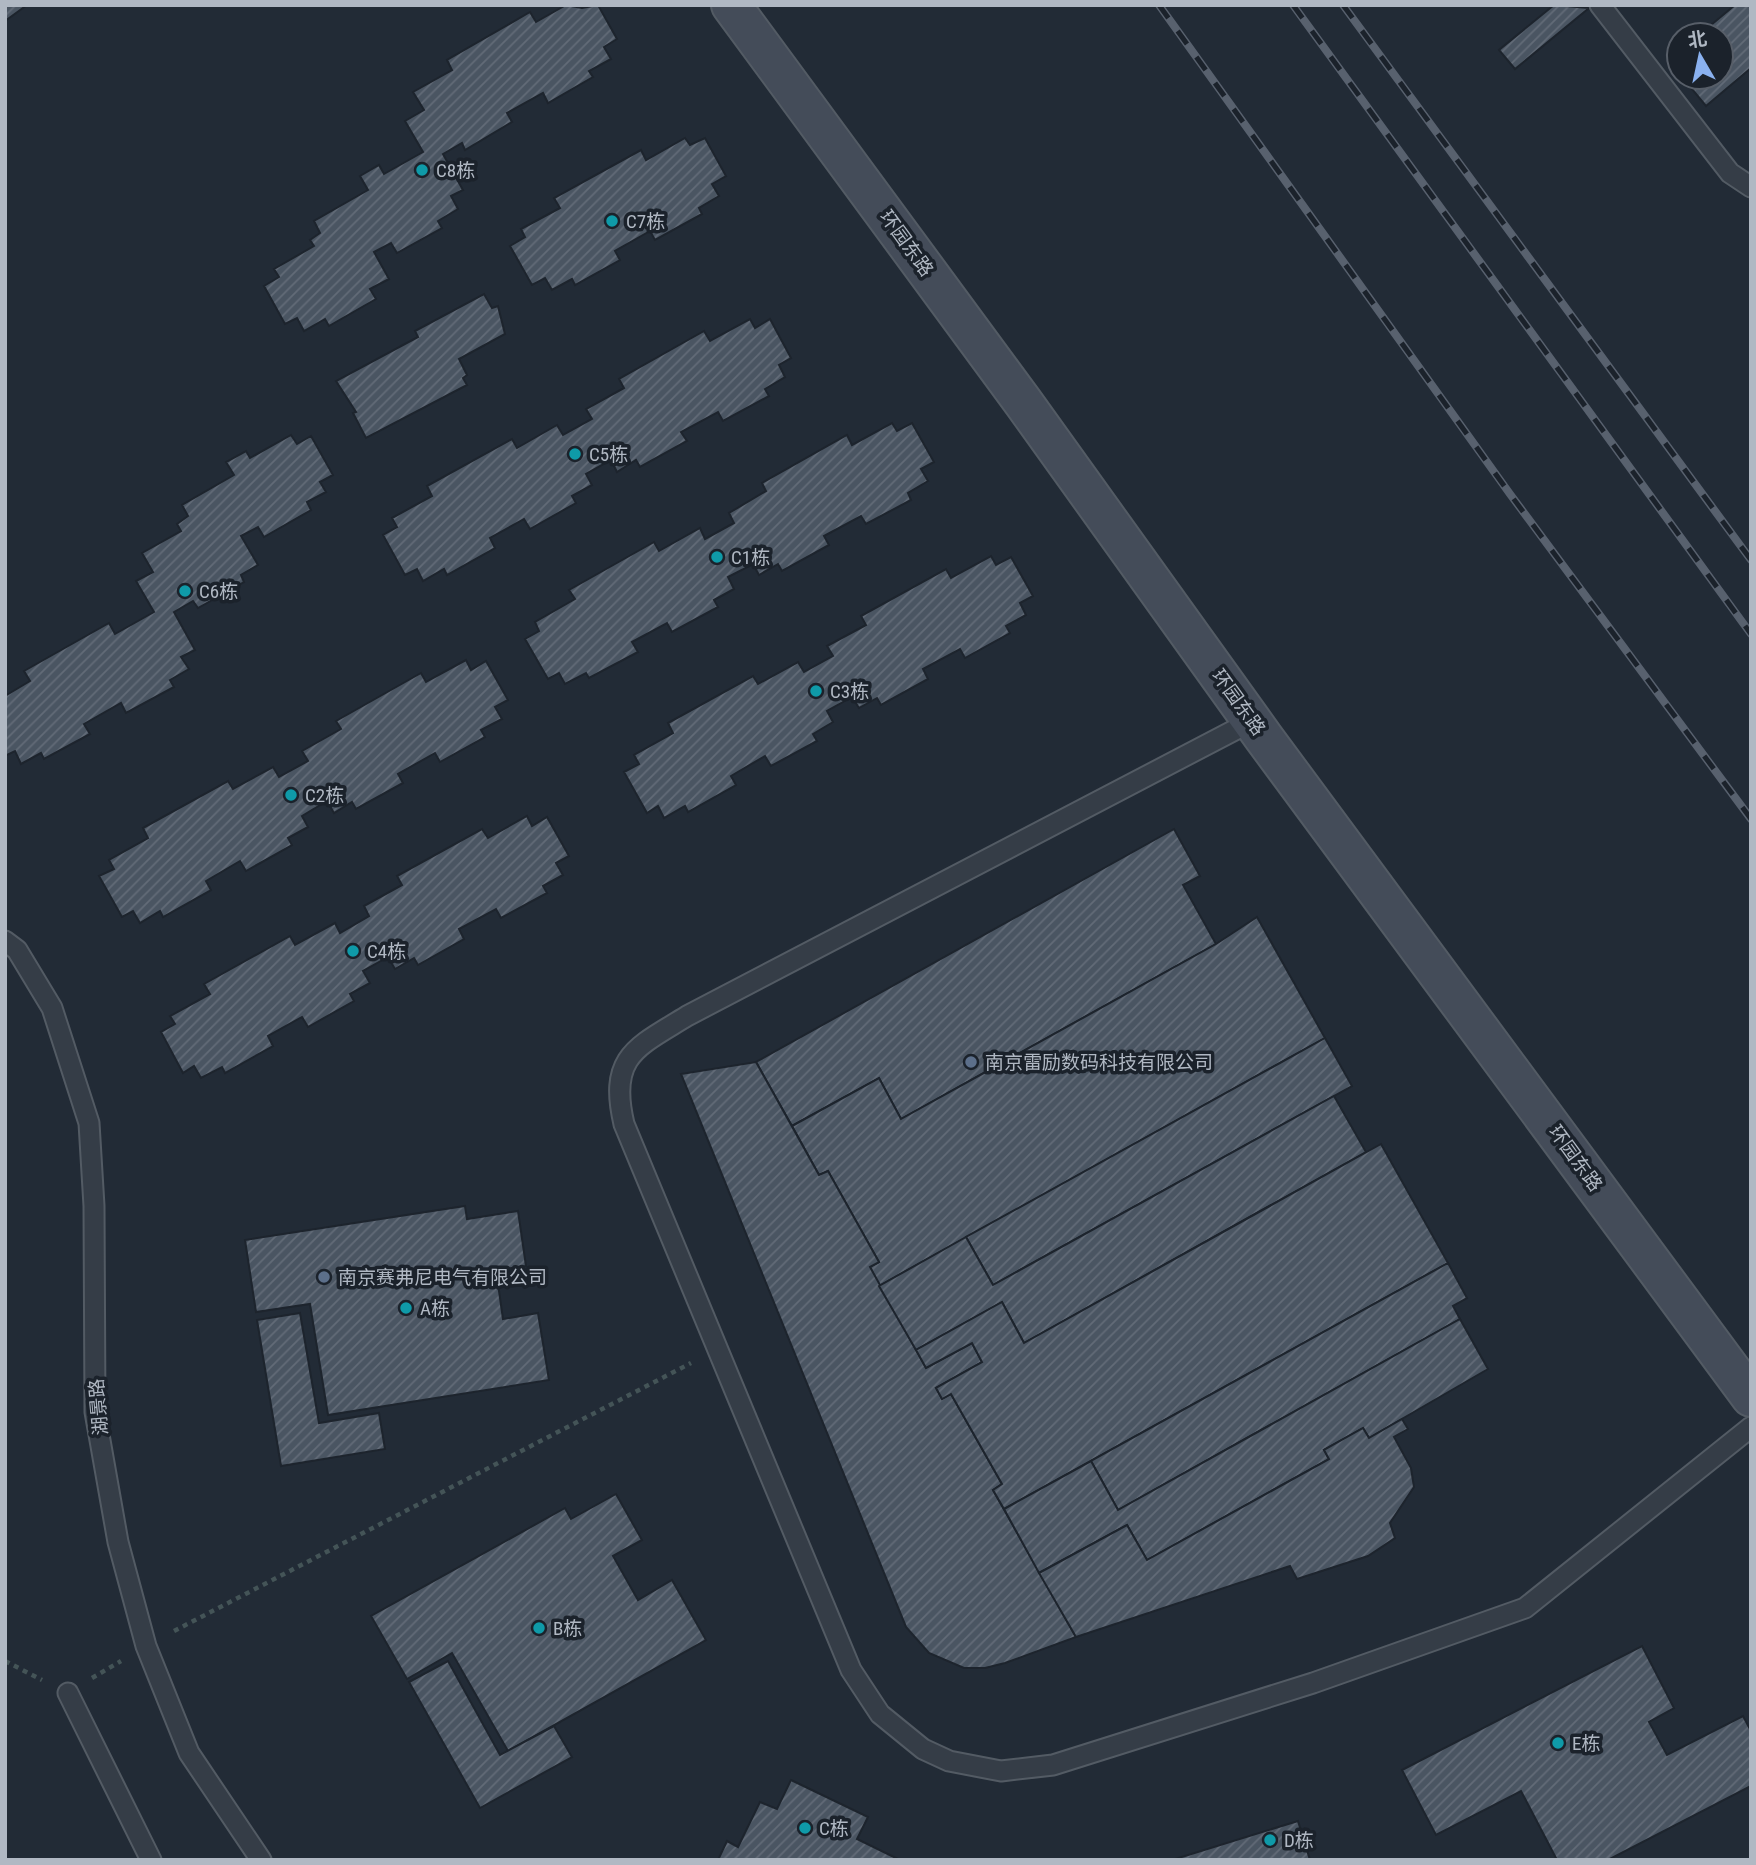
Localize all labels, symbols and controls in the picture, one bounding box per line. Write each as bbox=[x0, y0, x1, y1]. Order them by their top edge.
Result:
north arrow bbox=[1665, 21, 1735, 91]
text: 北 bbox=[1686, 27, 1709, 53]
place label: C8栋 bbox=[436, 159, 475, 182]
marker: C8栋 bbox=[414, 162, 430, 178]
street label: 环园东路 bbox=[875, 206, 938, 281]
place label: C7栋 bbox=[626, 210, 665, 233]
marker: C7栋 bbox=[604, 213, 620, 229]
place label: C5栋 bbox=[589, 443, 628, 466]
marker: C5栋 bbox=[567, 446, 583, 462]
place label: C1栋 bbox=[731, 546, 770, 569]
marker: C1栋 bbox=[709, 549, 725, 565]
place label: C6栋 bbox=[199, 580, 238, 603]
marker: C6栋 bbox=[177, 583, 193, 599]
street label: 环园东路 bbox=[1207, 665, 1270, 740]
place label: C3栋 bbox=[830, 680, 869, 703]
marker: C3栋 bbox=[808, 683, 824, 699]
place label: C2栋 bbox=[305, 784, 344, 807]
marker: C2栋 bbox=[283, 787, 299, 803]
place label: C4栋 bbox=[367, 940, 406, 963]
marker: C4栋 bbox=[345, 943, 361, 959]
place label: 南京雷励数码科技有限公司 bbox=[985, 1051, 1213, 1074]
marker: 南京雷励数码科技有限公司 bbox=[963, 1054, 979, 1070]
street label: 环园东路 bbox=[1544, 1121, 1607, 1196]
place label: 南京赛弗尼电气有限公司 bbox=[338, 1266, 547, 1289]
marker: 南京赛弗尼电气有限公司 bbox=[316, 1269, 332, 1285]
place label: A栋 bbox=[420, 1297, 450, 1320]
marker: A栋 bbox=[398, 1300, 414, 1316]
street label: 湖景路 bbox=[85, 1378, 112, 1436]
place label: B栋 bbox=[553, 1617, 582, 1640]
marker: B栋 bbox=[531, 1620, 547, 1636]
place label: E栋 bbox=[1572, 1732, 1600, 1755]
marker: E栋 bbox=[1550, 1735, 1566, 1751]
place label: C栋 bbox=[819, 1817, 849, 1840]
marker: C栋 bbox=[797, 1820, 813, 1836]
place label: D栋 bbox=[1284, 1829, 1314, 1852]
marker: D栋 bbox=[1262, 1832, 1278, 1848]

